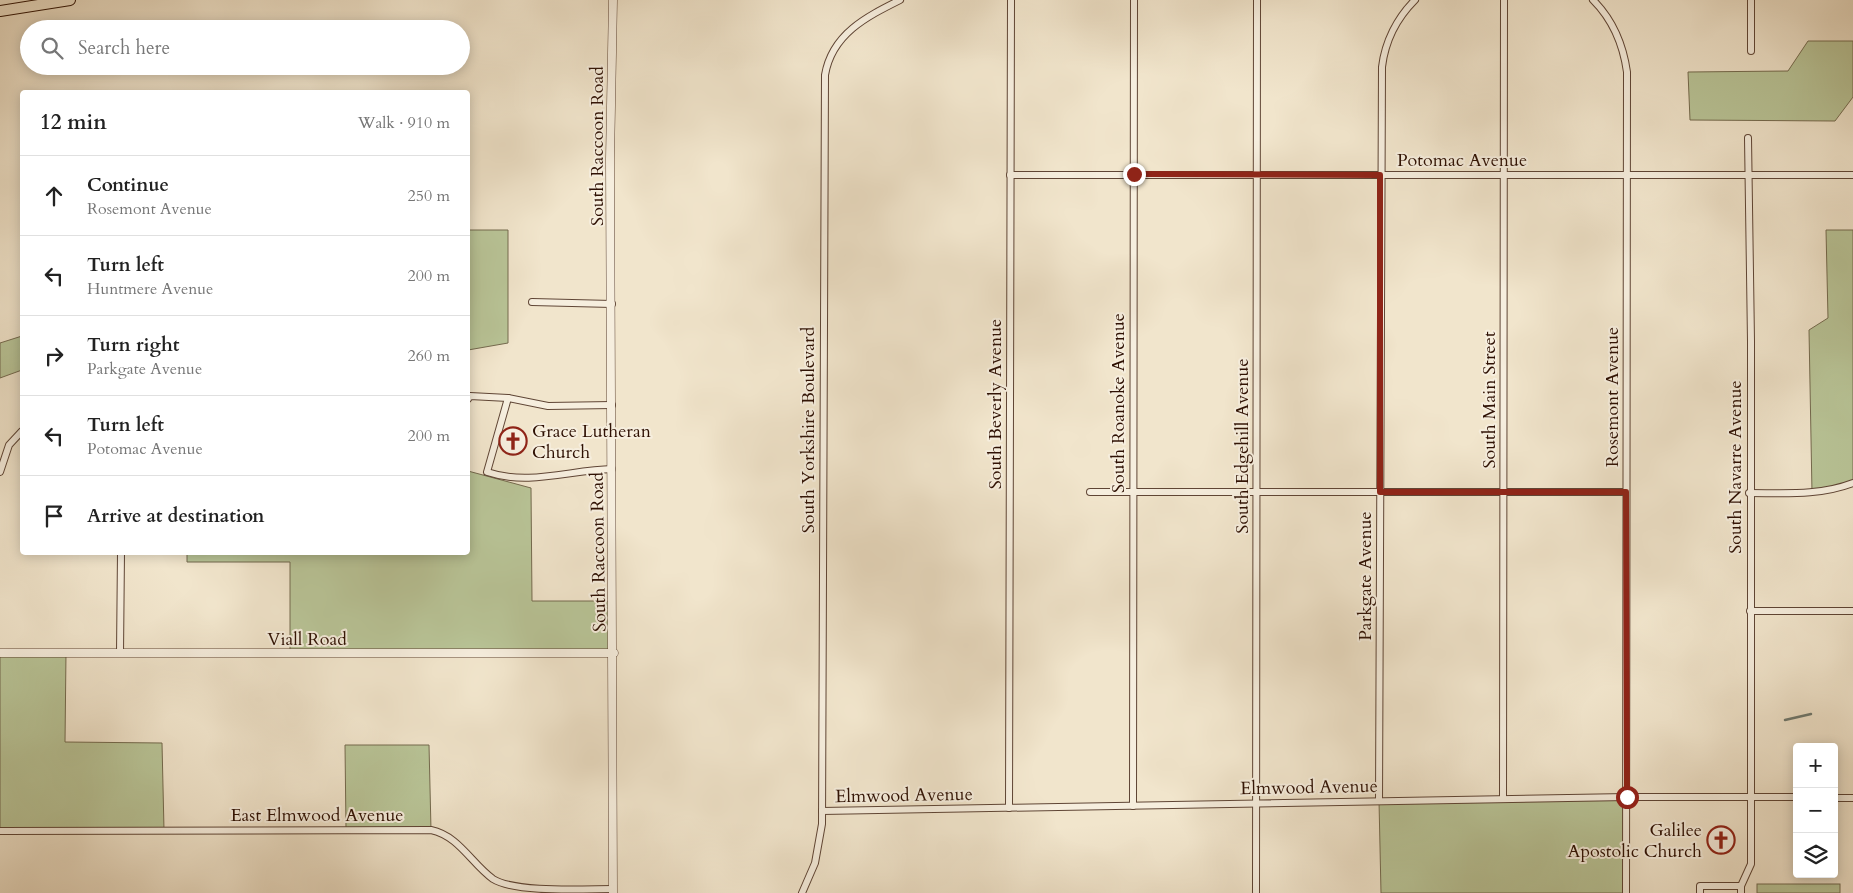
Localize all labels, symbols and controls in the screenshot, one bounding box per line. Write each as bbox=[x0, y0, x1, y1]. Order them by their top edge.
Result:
search box bbox=[20, 20, 470, 75]
icon: search bbox=[38, 34, 66, 62]
text: Search here bbox=[78, 35, 170, 61]
street label: South Raccoon Road bbox=[585, 66, 610, 226]
text: 12 min bbox=[40, 108, 107, 137]
text: Walk · 910 m bbox=[358, 112, 450, 134]
street label: Potomac Avenue bbox=[1397, 148, 1527, 173]
route end bbox=[1123, 163, 1146, 186]
text: Continue bbox=[87, 172, 169, 198]
icon: ahead bbox=[40, 182, 68, 210]
text: 250 m bbox=[408, 185, 450, 207]
text: Rosemont Avenue bbox=[87, 198, 212, 220]
text: Turn left bbox=[87, 252, 164, 278]
icon: left bbox=[40, 262, 68, 290]
text: 200 m bbox=[408, 265, 450, 287]
text: Huntmere Avenue bbox=[87, 278, 213, 300]
street label: South Roanoke Avenue bbox=[1106, 313, 1131, 493]
street label: South Beverly Avenue bbox=[983, 319, 1008, 489]
street label: South Yorkshire Boulevard bbox=[796, 326, 821, 533]
street label: Rosemont Avenue bbox=[1600, 327, 1625, 467]
street label: South Main Street bbox=[1477, 331, 1502, 469]
text: Turn right bbox=[87, 332, 179, 358]
icon: right bbox=[40, 342, 68, 370]
text: 260 m bbox=[408, 345, 450, 367]
text: Parkgate Avenue bbox=[87, 358, 202, 380]
street label: South Edgehill Avenue bbox=[1230, 358, 1255, 534]
street label: South Navarre Avenue bbox=[1723, 380, 1748, 554]
text: Turn left bbox=[87, 412, 164, 438]
place label: Grace Lutheran Church bbox=[532, 419, 652, 465]
icon: left bbox=[40, 422, 68, 450]
text: 200 m bbox=[408, 425, 450, 447]
church icon: Grace Lutheran Church bbox=[498, 426, 528, 456]
text: Potomac Avenue bbox=[87, 438, 203, 460]
street label: South Raccoon Road bbox=[585, 471, 612, 632]
icon: arrive bbox=[40, 502, 68, 530]
text: Arrive at destination bbox=[87, 503, 264, 529]
street label: Parkgate Avenue bbox=[1353, 511, 1378, 641]
street label: Viall Road bbox=[267, 627, 347, 652]
map controls bbox=[1793, 743, 1838, 878]
button: + bbox=[1793, 743, 1838, 788]
street label: Elmwood Avenue bbox=[1240, 774, 1378, 801]
street label: Elmwood Avenue bbox=[835, 782, 973, 809]
route start bbox=[1616, 786, 1639, 809]
button: − bbox=[1793, 788, 1838, 833]
street label: East Elmwood Avenue bbox=[230, 803, 404, 828]
place label: Galilee Apostolic Church bbox=[1568, 818, 1702, 864]
church icon: Galilee Apostolic Church bbox=[1706, 825, 1736, 855]
button: layers bbox=[1793, 833, 1838, 878]

